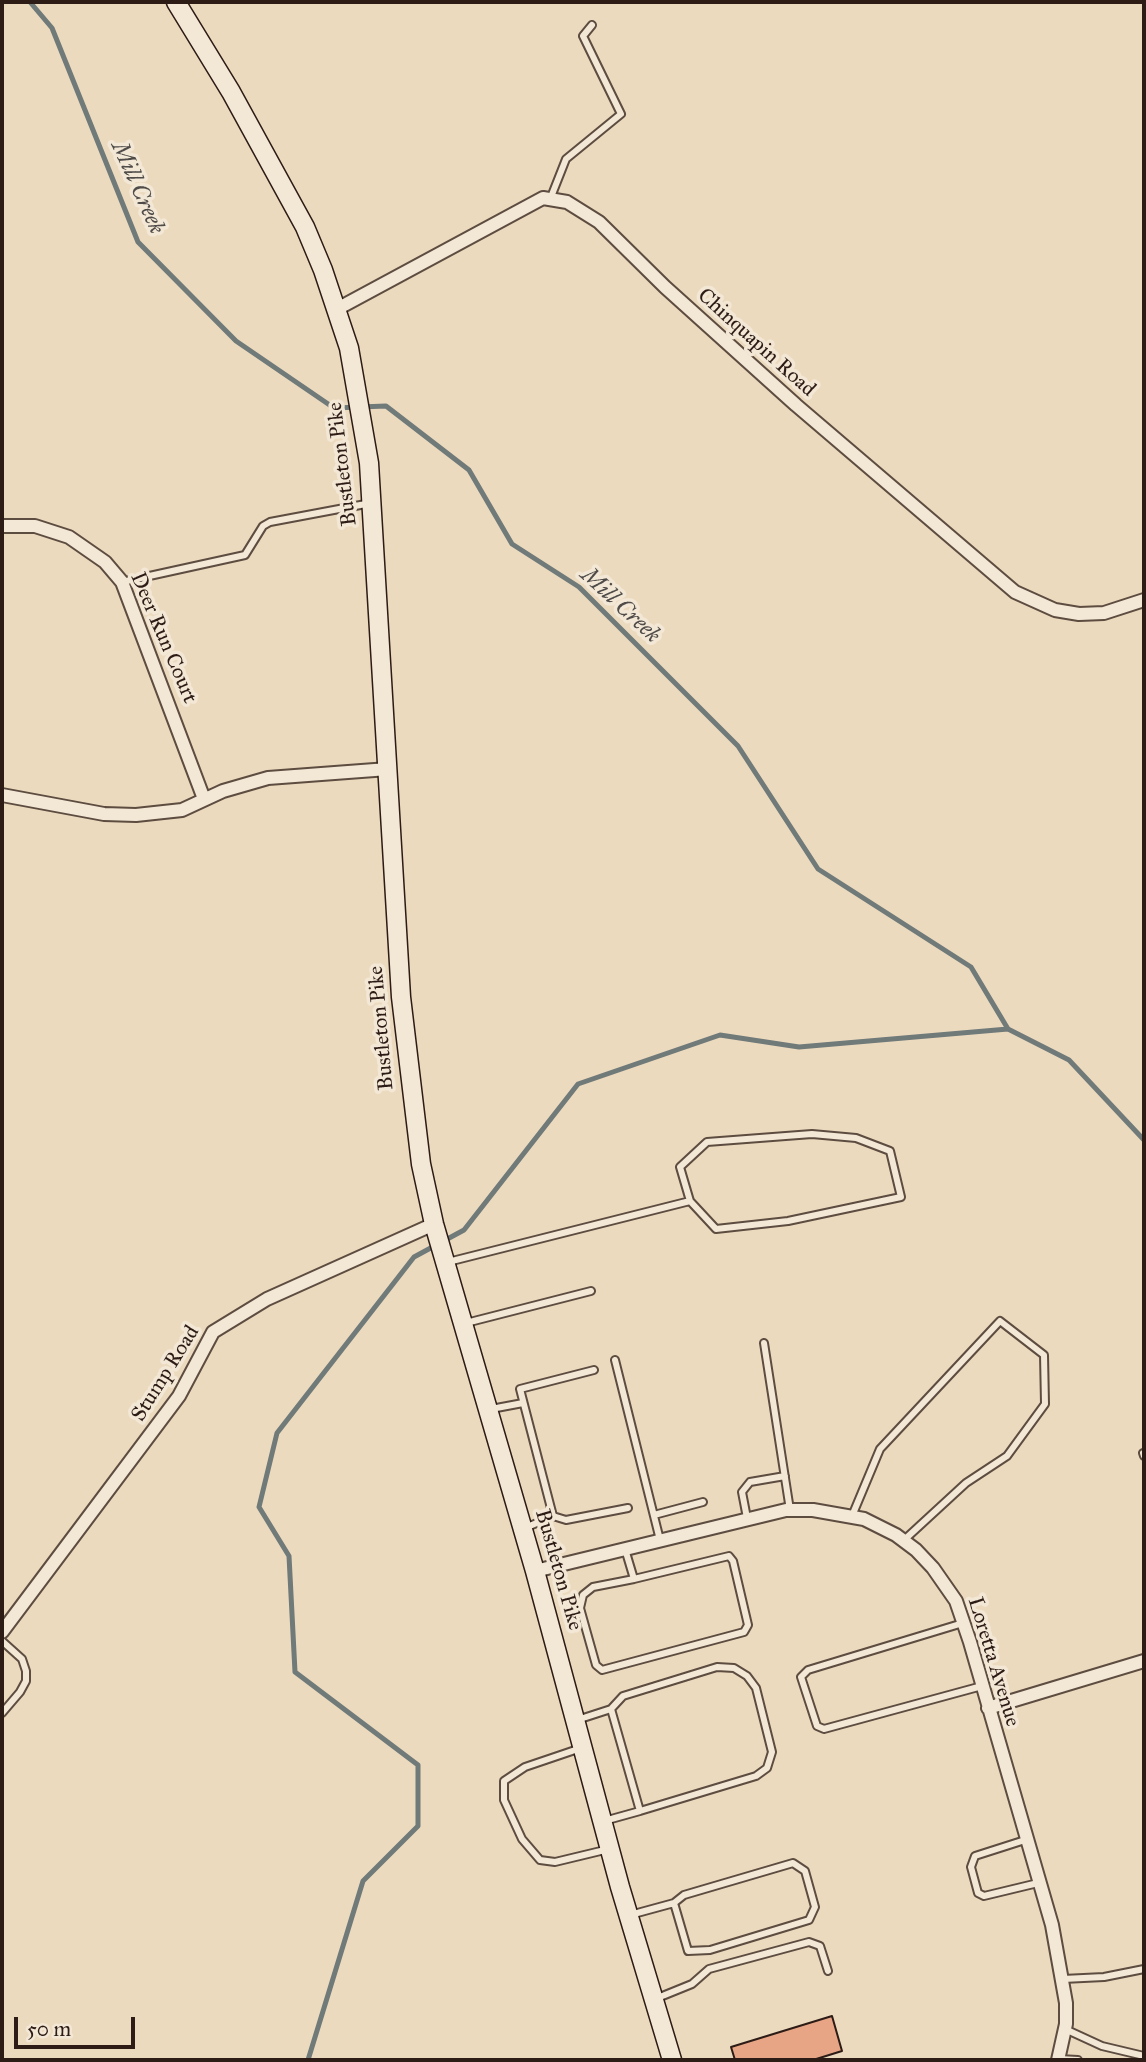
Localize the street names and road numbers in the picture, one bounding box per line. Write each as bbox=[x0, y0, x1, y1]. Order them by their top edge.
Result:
street label: Chinquapin Road bbox=[692, 283, 820, 403]
street label: Bustleton Pike bbox=[323, 401, 363, 527]
street label: Deer Run Court bbox=[124, 569, 202, 707]
street label: Bustleton Pike bbox=[364, 965, 400, 1091]
street label: Stump Road bbox=[127, 1321, 205, 1427]
street label: Bustleton Pike bbox=[529, 1507, 587, 1633]
street label: Loretta Avenue bbox=[961, 1594, 1025, 1730]

